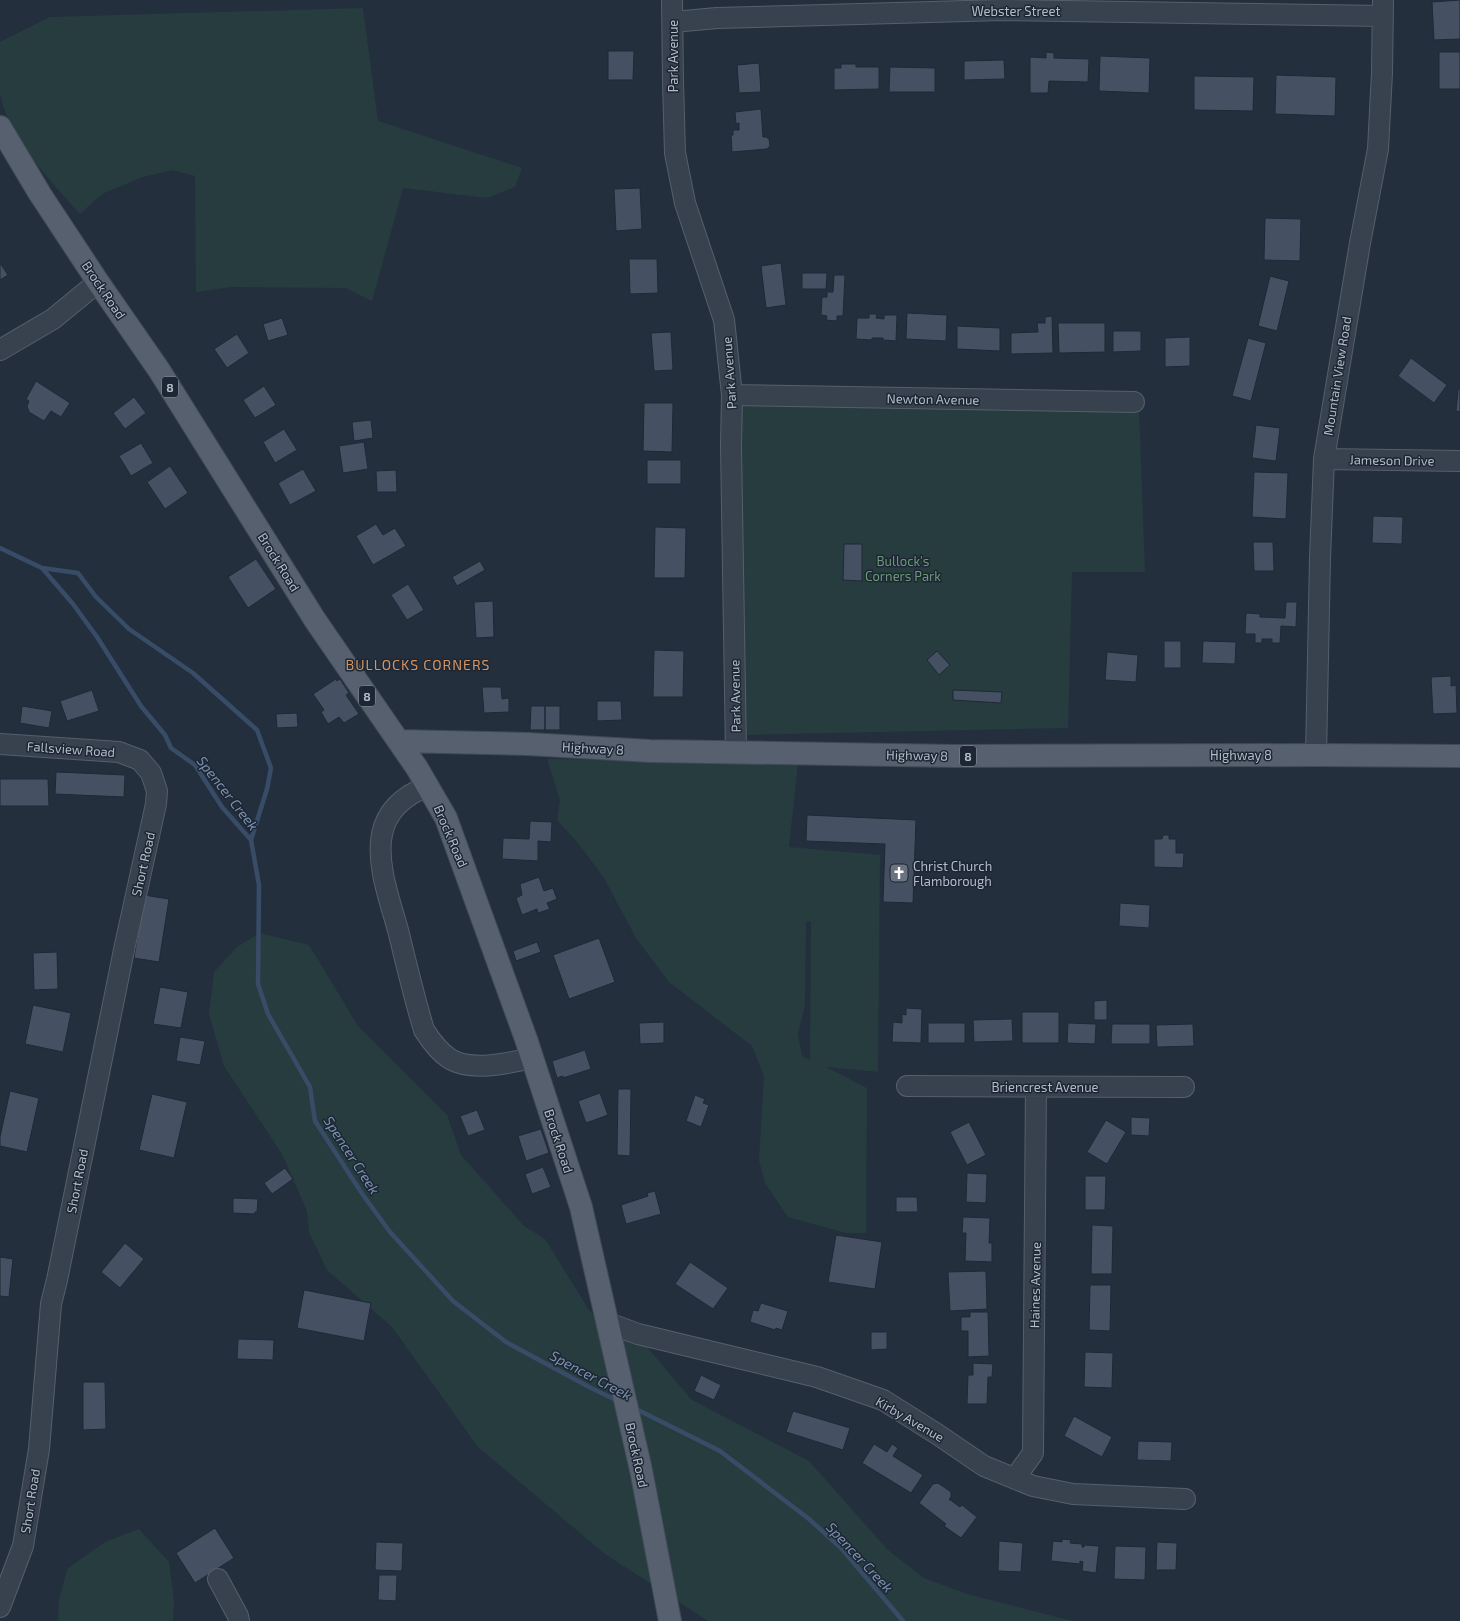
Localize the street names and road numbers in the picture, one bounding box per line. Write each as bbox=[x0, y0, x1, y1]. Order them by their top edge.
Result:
street label: Webster Street bbox=[972, 3, 1061, 19]
street label: Park Avenue bbox=[665, 20, 681, 92]
street label: Brock Road bbox=[79, 258, 129, 322]
street label: Mountain View Road bbox=[1320, 315, 1354, 437]
street label: Park Avenue bbox=[718, 336, 740, 410]
road number: 8 bbox=[162, 377, 178, 397]
street label: Newton Avenue bbox=[886, 390, 980, 408]
street label: Jameson Drive bbox=[1349, 451, 1435, 469]
street label: Brock Road bbox=[255, 530, 303, 594]
street label: Park Avenue bbox=[726, 660, 744, 732]
road number: 8 bbox=[359, 686, 375, 706]
street label: Fallsview Road bbox=[26, 738, 116, 760]
street label: Highway 8 bbox=[562, 738, 624, 758]
street label: Highway 8 bbox=[886, 746, 948, 764]
road number: 8 bbox=[960, 746, 976, 766]
street label: Highway 8 bbox=[1210, 747, 1272, 763]
street label: Brock Road bbox=[431, 802, 471, 870]
street label: Short Road bbox=[128, 830, 158, 898]
street label: Briencrest Avenue bbox=[991, 1079, 1099, 1095]
street label: Brock Road bbox=[541, 1107, 577, 1175]
street label: Short Road bbox=[63, 1147, 91, 1215]
street label: Haines Avenue bbox=[1026, 1242, 1044, 1328]
street label: Kirby Avenue bbox=[873, 1393, 947, 1445]
street label: Brock Road bbox=[622, 1421, 652, 1489]
street label: Short Road bbox=[17, 1468, 43, 1534]

